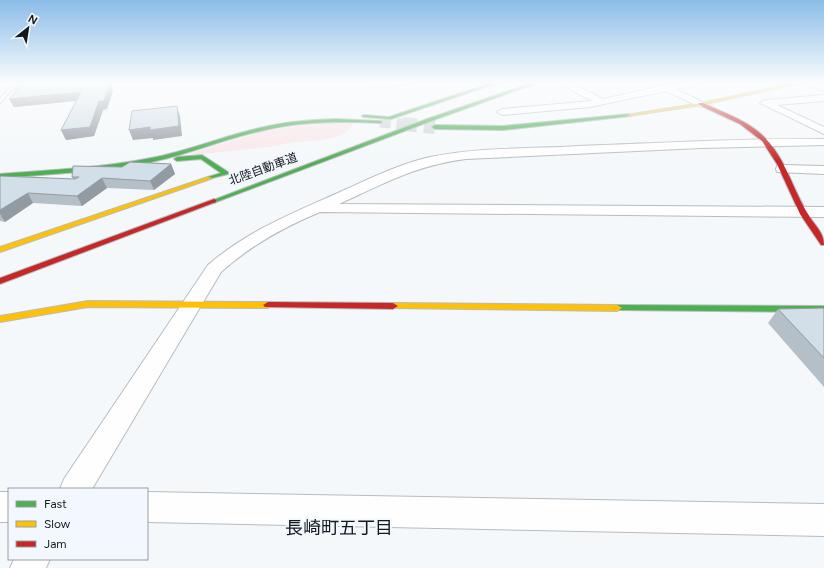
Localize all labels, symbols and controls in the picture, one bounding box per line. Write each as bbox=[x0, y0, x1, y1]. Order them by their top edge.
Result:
north arrow bbox=[8, 8, 48, 48]
text: N bbox=[26, 12, 40, 28]
street label: 北陸自動車道 bbox=[227, 150, 299, 188]
legend bbox=[8, 488, 148, 560]
text: Fast bbox=[44, 497, 67, 511]
text: Slow bbox=[44, 517, 71, 531]
district label: 長崎町五丁目 bbox=[285, 517, 393, 539]
text: Jam bbox=[44, 537, 67, 551]

